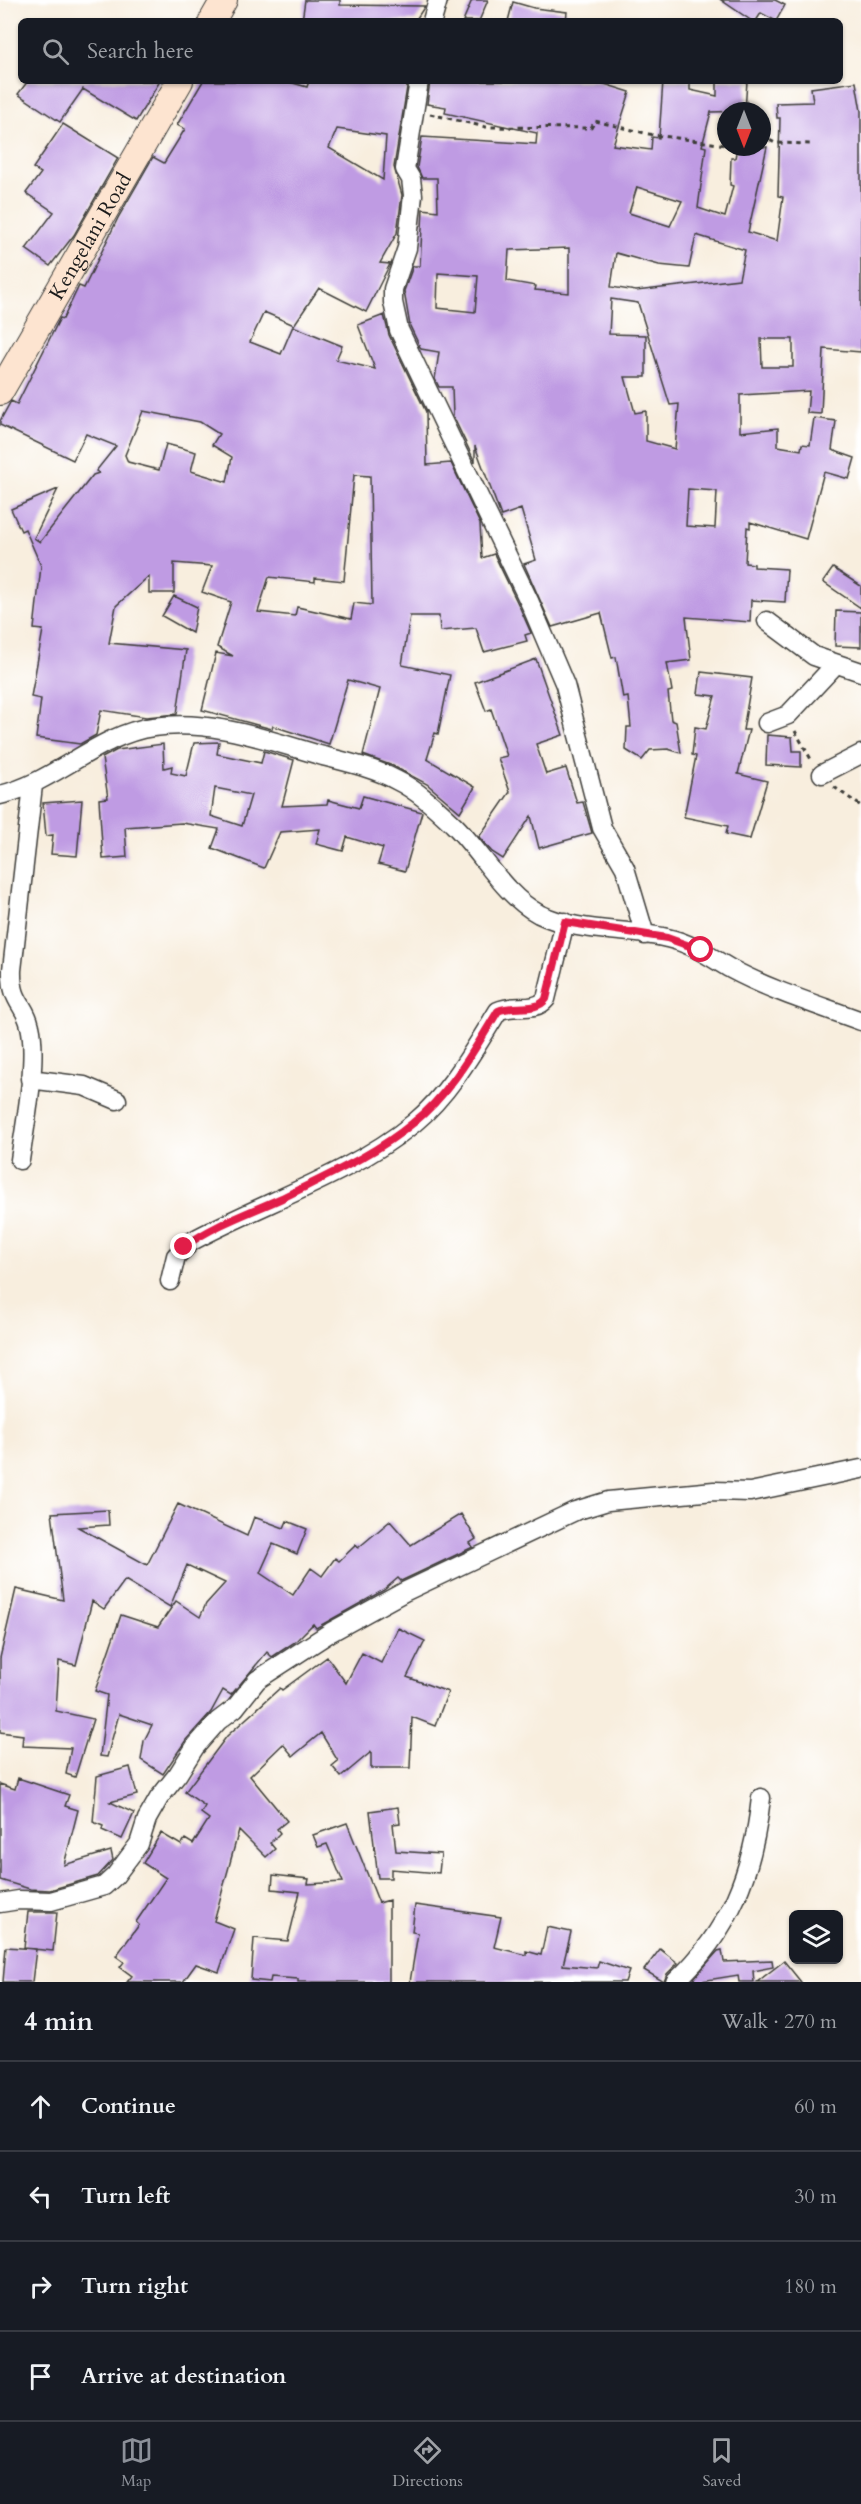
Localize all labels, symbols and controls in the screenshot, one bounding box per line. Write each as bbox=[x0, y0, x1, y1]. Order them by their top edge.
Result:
search box bbox=[18, 18, 843, 84]
icon: search bbox=[39, 35, 72, 68]
text: Search here bbox=[87, 36, 194, 66]
north arrow bbox=[717, 102, 771, 156]
street label: Kengelani Road bbox=[42, 168, 139, 305]
route start bbox=[687, 936, 713, 962]
route end bbox=[170, 1233, 196, 1259]
map controls bbox=[789, 1910, 843, 1964]
button: layers bbox=[789, 1910, 843, 1964]
text: 4 min bbox=[24, 2004, 93, 2039]
text: Walk · 270 m bbox=[722, 2008, 837, 2035]
icon: ahead bbox=[24, 2090, 57, 2123]
text: Continue bbox=[81, 2091, 176, 2121]
text: 60 m bbox=[794, 2093, 837, 2120]
icon: left bbox=[24, 2180, 57, 2213]
text: Turn left bbox=[81, 2181, 170, 2211]
text: 30 m bbox=[794, 2183, 837, 2210]
icon: right bbox=[24, 2270, 57, 2303]
text: Turn right bbox=[81, 2271, 188, 2301]
text: 180 m bbox=[784, 2273, 837, 2300]
icon: arrive bbox=[24, 2360, 57, 2393]
text: Arrive at destination bbox=[81, 2361, 286, 2391]
tab: Map bbox=[120, 2434, 153, 2492]
tab: Directions bbox=[392, 2434, 463, 2492]
tab: Saved bbox=[702, 2434, 741, 2492]

